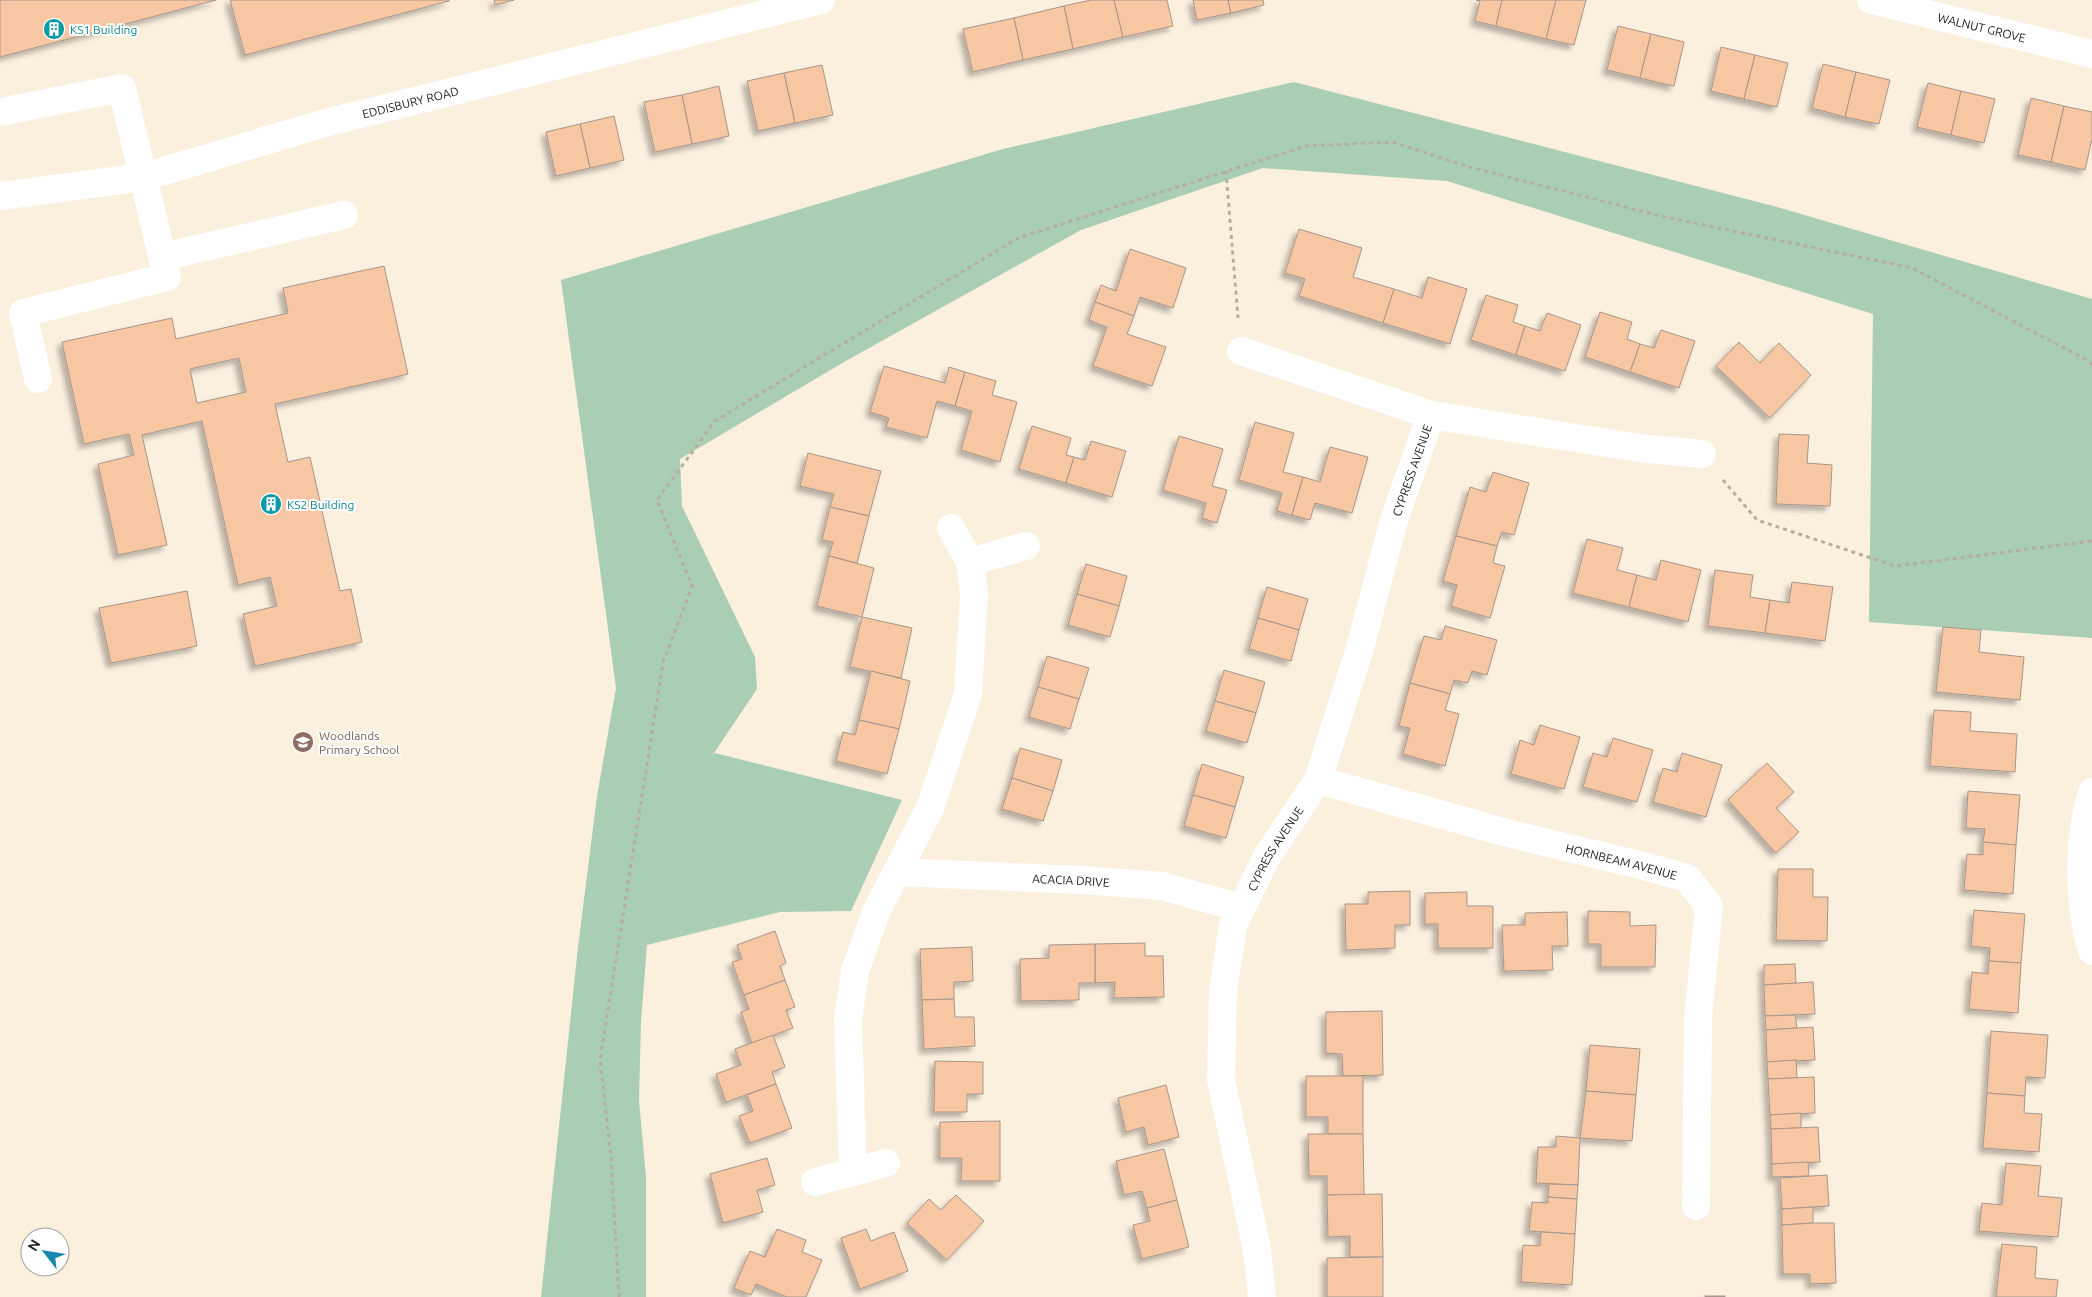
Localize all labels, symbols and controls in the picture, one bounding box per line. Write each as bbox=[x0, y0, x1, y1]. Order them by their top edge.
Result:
street label: WALNUT GROVE bbox=[1936, 10, 2027, 44]
building icon: KS1 Building bbox=[42, 17, 66, 41]
place label: KS1 Building bbox=[70, 23, 137, 36]
street label: EDDISBURY ROAD bbox=[361, 84, 460, 120]
street label: CYPRESS AVENUE bbox=[1389, 422, 1434, 518]
building icon: KS2 Building bbox=[259, 492, 283, 516]
place label: KS2 Building bbox=[287, 498, 354, 511]
place label: Woodlands Primary School bbox=[319, 729, 399, 756]
school or university icon: Woodlands Primary School bbox=[291, 730, 315, 754]
street label: CYPRESS AVENUE bbox=[1245, 804, 1305, 893]
street label: HORNBEAM AVENUE bbox=[1564, 841, 1679, 881]
street label: ACACIA DRIVE bbox=[1032, 871, 1110, 889]
north arrow bbox=[20, 1227, 70, 1277]
text: N bbox=[24, 1237, 43, 1254]

